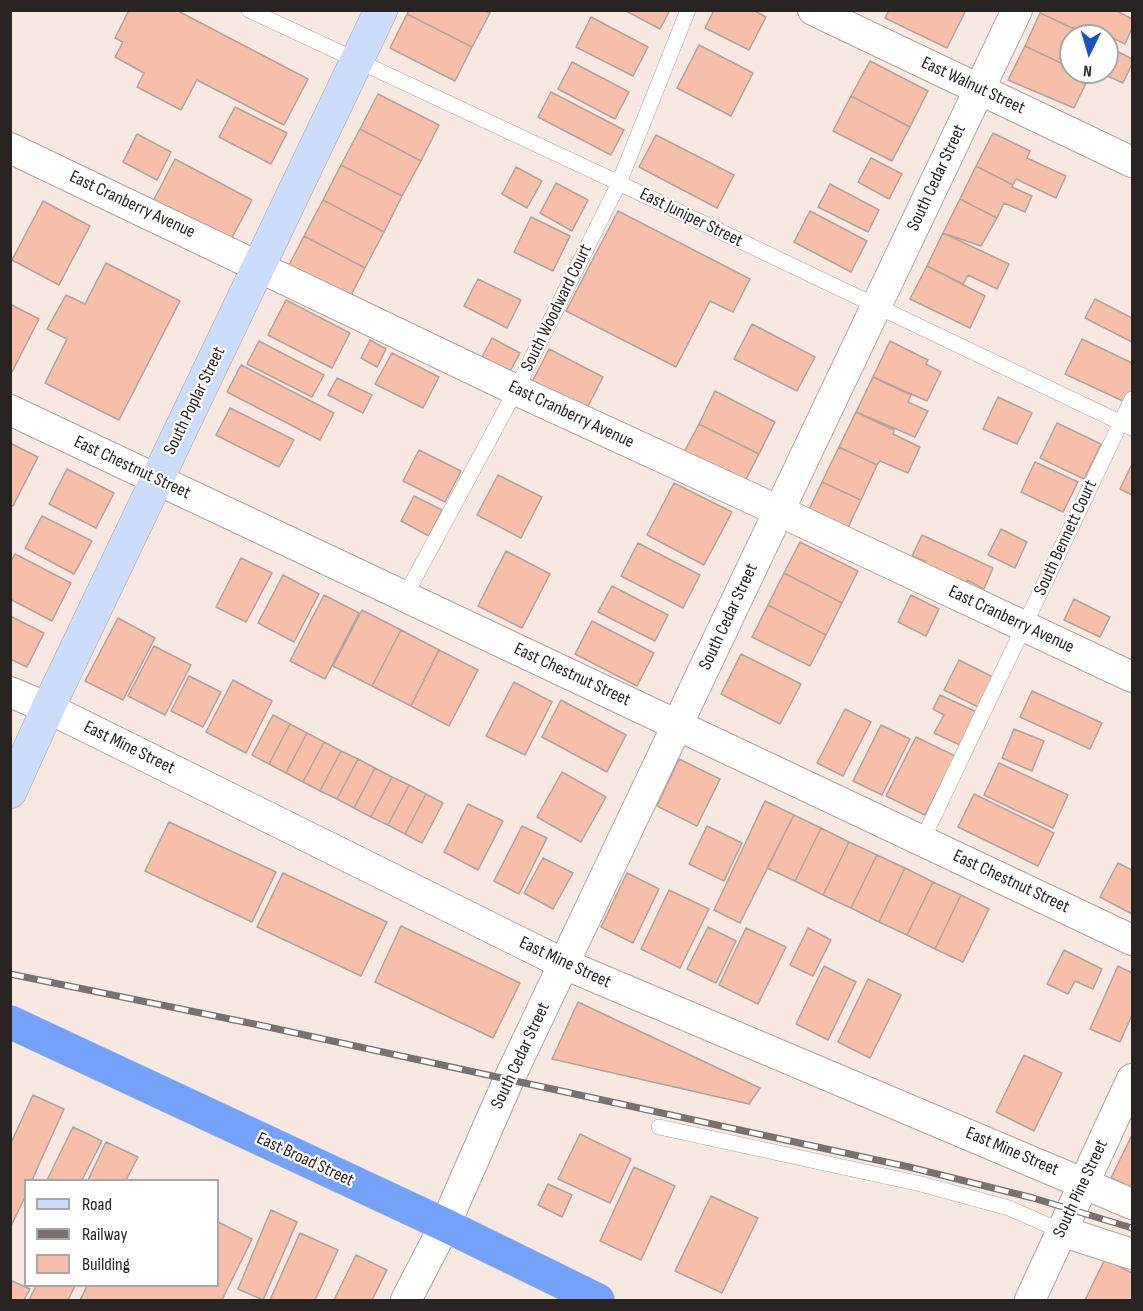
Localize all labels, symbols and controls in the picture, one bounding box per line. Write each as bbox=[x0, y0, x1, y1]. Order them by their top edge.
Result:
north arrow bbox=[1059, 24, 1119, 84]
street label: East Walnut Street bbox=[918, 53, 1028, 119]
text: N bbox=[1082, 61, 1093, 80]
street label: South Cedar Street bbox=[903, 121, 971, 235]
street label: East Cranberry Avenue bbox=[66, 166, 198, 244]
street label: East Juniper Street bbox=[636, 184, 746, 252]
street label: South Woodward Court bbox=[517, 241, 597, 375]
street label: South Poplar Street bbox=[160, 343, 230, 459]
street label: East Cranberry Avenue bbox=[505, 376, 637, 454]
street label: East Chestnut Street bbox=[70, 432, 194, 504]
street label: South Bennett Court bbox=[1030, 477, 1102, 599]
street label: South Cedar Street bbox=[695, 560, 763, 674]
street label: East Cranberry Avenue bbox=[945, 581, 1077, 659]
street label: East Chestnut Street bbox=[510, 639, 634, 711]
street label: East Mine Street bbox=[80, 717, 178, 779]
street label: East Chestnut Street bbox=[949, 846, 1073, 918]
street label: East Mine Street bbox=[516, 932, 614, 994]
street label: South Cedar Street bbox=[487, 999, 555, 1113]
street label: East Mine Street bbox=[962, 1123, 1062, 1181]
street label: East Broad Street bbox=[253, 1128, 357, 1192]
street label: South Pine Street bbox=[1049, 1137, 1113, 1241]
legend bbox=[24, 1179, 219, 1287]
text: Road bbox=[82, 1194, 112, 1215]
text: Railway bbox=[82, 1224, 127, 1245]
text: Building bbox=[82, 1254, 130, 1275]

